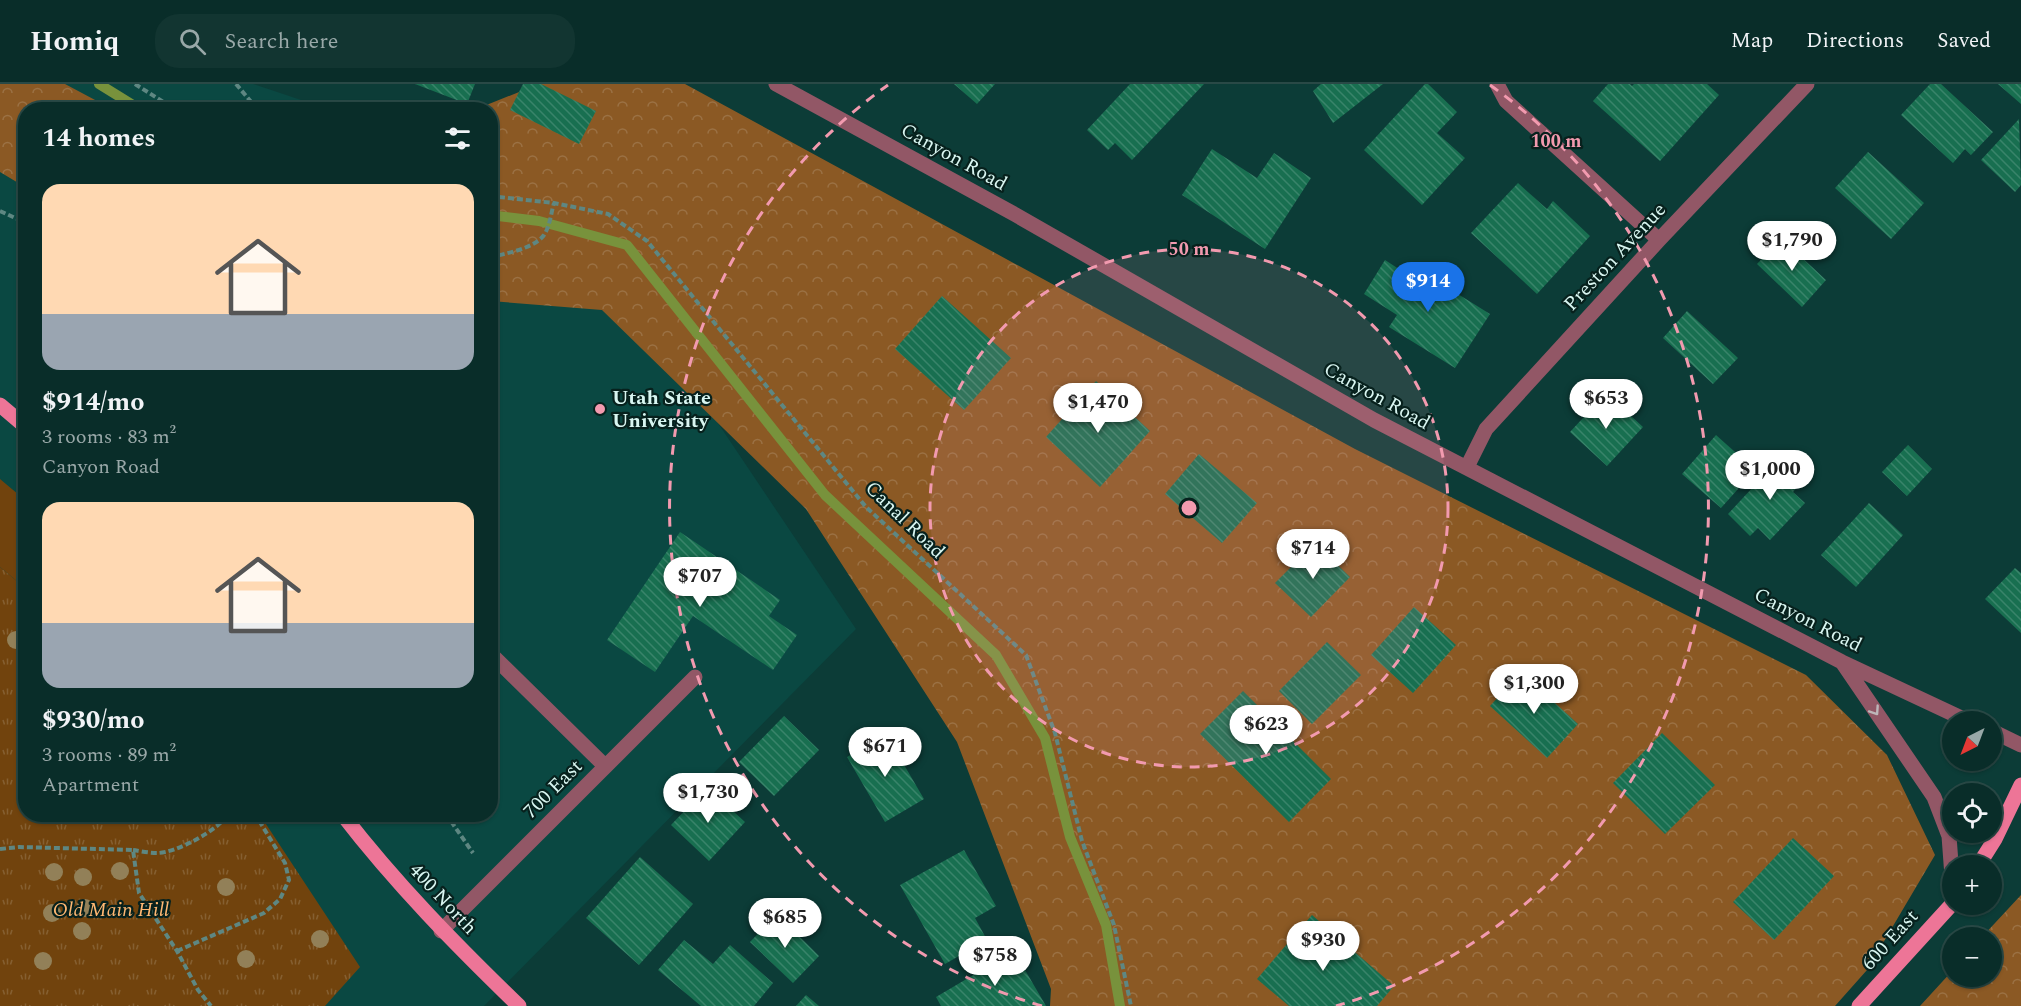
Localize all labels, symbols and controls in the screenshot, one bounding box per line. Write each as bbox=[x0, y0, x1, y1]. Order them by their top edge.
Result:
search box bbox=[155, 14, 575, 68]
text: Homiq bbox=[30, 20, 119, 63]
icon: search bbox=[176, 25, 209, 58]
text: Search here bbox=[224, 25, 339, 58]
text: Map bbox=[1731, 25, 1773, 57]
text: Directions bbox=[1806, 25, 1904, 57]
text: Saved bbox=[1937, 25, 1991, 57]
street label: Canyon Road bbox=[895, 115, 1013, 199]
text: 14 homes bbox=[42, 118, 156, 158]
icon: filters bbox=[441, 122, 474, 155]
text: 100 m bbox=[1530, 128, 1582, 155]
street label: Preston Avenue bbox=[1557, 196, 1673, 318]
pin: $1,790 bbox=[1743, 221, 1841, 272]
icon: home bbox=[204, 223, 312, 331]
text: $1,790 bbox=[1761, 225, 1823, 255]
text: 50 m bbox=[1169, 236, 1209, 263]
pin: $914 bbox=[1392, 262, 1464, 313]
text: $914 bbox=[1406, 266, 1450, 296]
street label: Canyon Road bbox=[1318, 354, 1436, 438]
pin: $653 bbox=[1570, 379, 1642, 430]
text: $914/mo bbox=[42, 382, 145, 422]
place label: Utah State University bbox=[612, 383, 711, 436]
pin: $1,470 bbox=[1049, 383, 1147, 434]
text: $653 bbox=[1584, 383, 1628, 413]
text: $1,470 bbox=[1067, 387, 1129, 417]
marker: Utah State University bbox=[593, 402, 607, 416]
text: 3 rooms · 83 m² bbox=[42, 422, 176, 452]
pin: $1,000 bbox=[1721, 450, 1819, 501]
text: Canyon Road bbox=[42, 452, 160, 482]
text: $1,000 bbox=[1739, 454, 1801, 484]
street label: Canal Road bbox=[858, 474, 952, 566]
centre of rings bbox=[1179, 498, 1199, 518]
pin: $714 bbox=[1277, 529, 1349, 580]
text: $714 bbox=[1291, 533, 1335, 563]
icon: home bbox=[204, 541, 312, 649]
pin: $707 bbox=[664, 557, 736, 608]
text: $707 bbox=[678, 561, 722, 591]
street label: Canyon Road bbox=[1749, 580, 1867, 660]
pin: $1,300 bbox=[1485, 664, 1583, 715]
text: $1,300 bbox=[1503, 668, 1565, 698]
text: $930/mo bbox=[42, 700, 145, 740]
pin: $623 bbox=[1230, 705, 1302, 756]
one-way arrow bbox=[1867, 705, 1879, 715]
text: $623 bbox=[1244, 709, 1288, 739]
north arrow bbox=[1942, 711, 2002, 771]
map controls bbox=[1942, 711, 2002, 987]
pin: $671 bbox=[849, 727, 921, 778]
text: $671 bbox=[863, 731, 907, 761]
text: 3 rooms · 89 m² bbox=[42, 740, 176, 770]
street label: 700 East bbox=[516, 752, 590, 826]
text: Apartment bbox=[42, 770, 139, 800]
pin: $1,730 bbox=[659, 773, 757, 824]
text: $1,730 bbox=[677, 777, 739, 807]
button: locate bbox=[1942, 783, 2002, 843]
button: + bbox=[1942, 855, 2002, 915]
street label: 400 North bbox=[402, 856, 484, 942]
park label: Old Main Hill bbox=[53, 895, 169, 925]
pin: $685 bbox=[749, 898, 821, 949]
text: $685 bbox=[763, 902, 807, 932]
street label: 600 East bbox=[1854, 903, 1926, 977]
pin: $930 bbox=[1287, 921, 1359, 972]
text: $930 bbox=[1301, 925, 1345, 955]
button: − bbox=[1942, 927, 2002, 987]
pin: $758 bbox=[959, 936, 1031, 987]
text: $758 bbox=[973, 940, 1017, 970]

